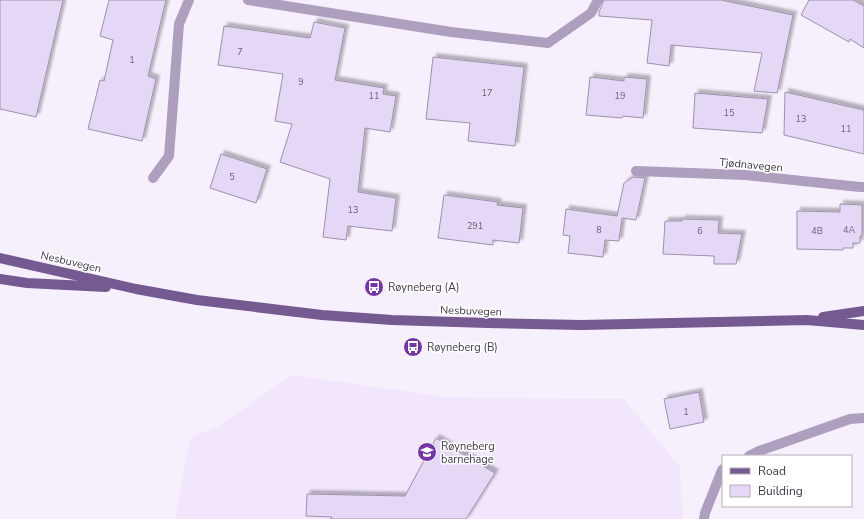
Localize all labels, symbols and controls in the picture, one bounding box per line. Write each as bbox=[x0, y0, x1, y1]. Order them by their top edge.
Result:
house number: 7 bbox=[237, 46, 243, 58]
house number: 1 bbox=[129, 54, 135, 66]
house number: 9 bbox=[298, 76, 304, 88]
house number: 17 bbox=[482, 87, 492, 99]
house number: 11 bbox=[369, 90, 379, 102]
house number: 19 bbox=[615, 90, 625, 102]
house number: 15 bbox=[724, 107, 734, 119]
house number: 13 bbox=[796, 113, 806, 125]
house number: 11 bbox=[841, 123, 851, 135]
street label: Tjødnavegen bbox=[719, 155, 783, 175]
house number: 5 bbox=[229, 171, 235, 183]
house number: 13 bbox=[348, 204, 358, 216]
house number: 291 bbox=[467, 220, 483, 232]
house number: 8 bbox=[596, 224, 602, 236]
house number: 4A bbox=[843, 224, 855, 236]
house number: 6 bbox=[697, 225, 703, 237]
house number: 4B bbox=[811, 225, 823, 237]
street label: Nesbuvegen bbox=[39, 248, 103, 276]
bus stop icon: Røyneberg (A) bbox=[363, 276, 385, 298]
place label: Røyneberg (A) bbox=[388, 280, 459, 295]
street label: Nesbuvegen bbox=[440, 302, 502, 320]
bus stop icon: Røyneberg (B) bbox=[402, 336, 424, 358]
place label: Røyneberg (B) bbox=[427, 340, 498, 355]
house number: 1 bbox=[683, 406, 689, 418]
place label: Røyneberg barnehage bbox=[441, 439, 495, 467]
school or university icon: Røyneberg barnehage bbox=[416, 441, 438, 463]
legend bbox=[722, 455, 852, 507]
text: Road bbox=[758, 463, 786, 479]
text: Building bbox=[758, 483, 803, 499]

